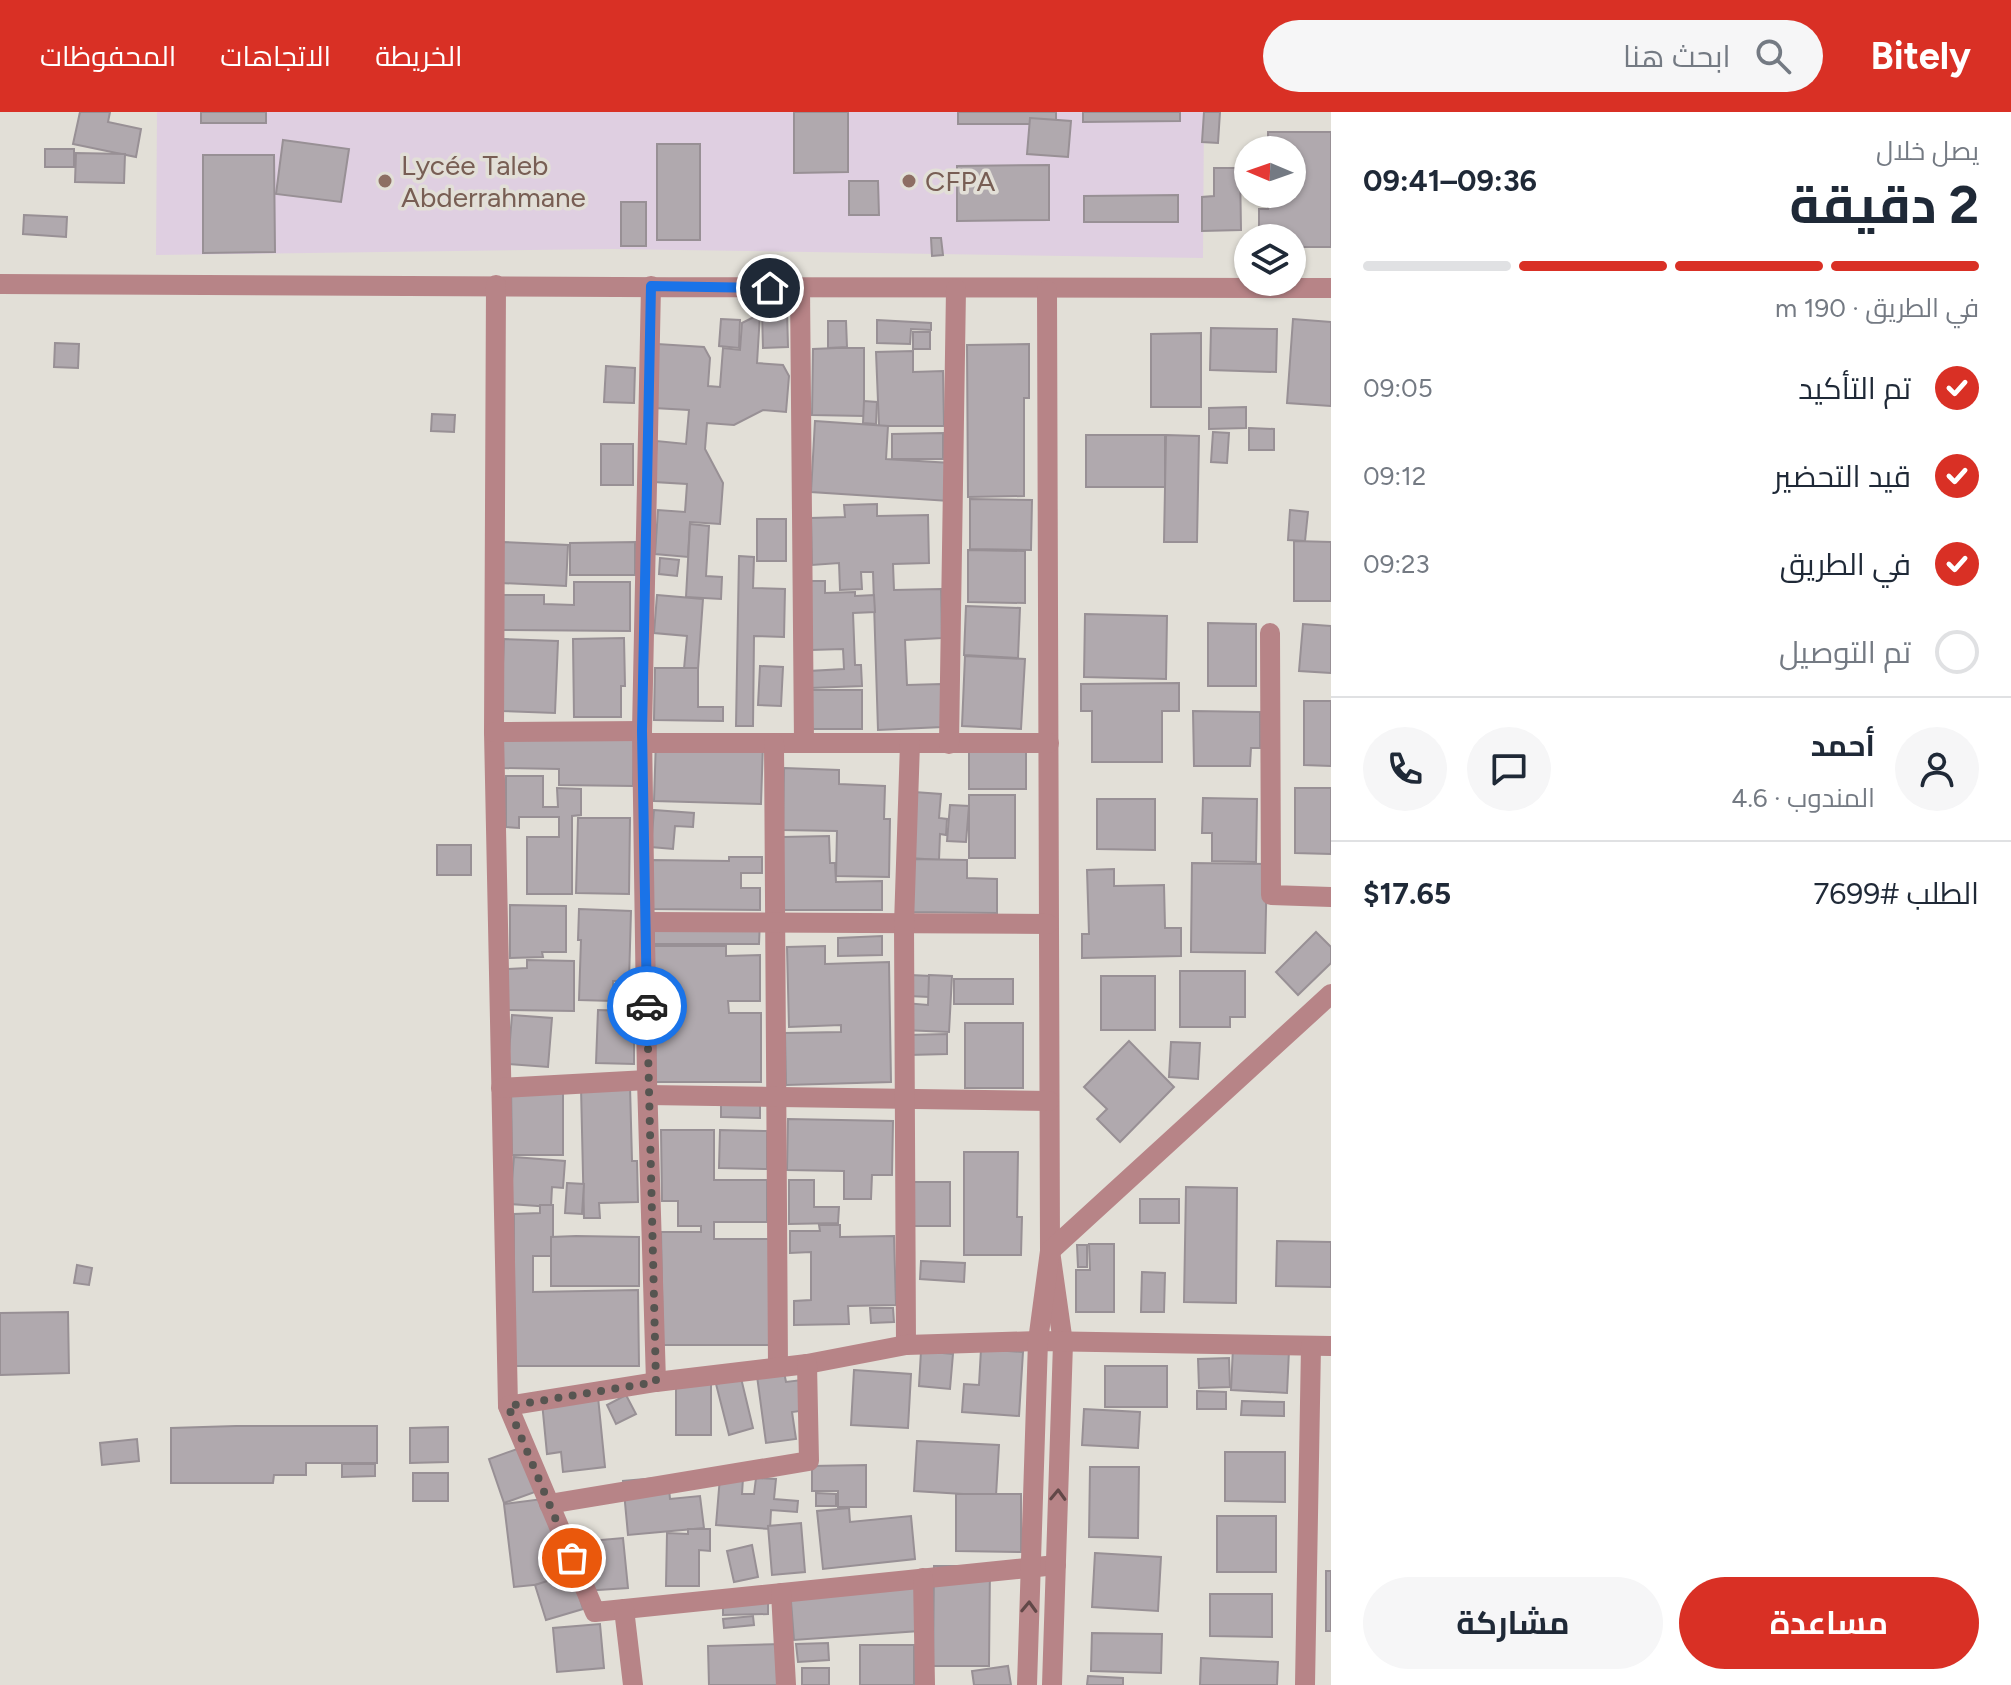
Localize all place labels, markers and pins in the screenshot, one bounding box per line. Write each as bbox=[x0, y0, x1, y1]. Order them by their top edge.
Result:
place label: Lycée Taleb Abderrahmane bbox=[401, 148, 586, 214]
place label: CFPA bbox=[925, 164, 996, 198]
marker: Lycée Taleb Abderrahmane bbox=[376, 172, 394, 190]
marker: CFPA bbox=[900, 172, 918, 190]
pin bbox=[736, 254, 804, 322]
pin bbox=[538, 1524, 606, 1592]

